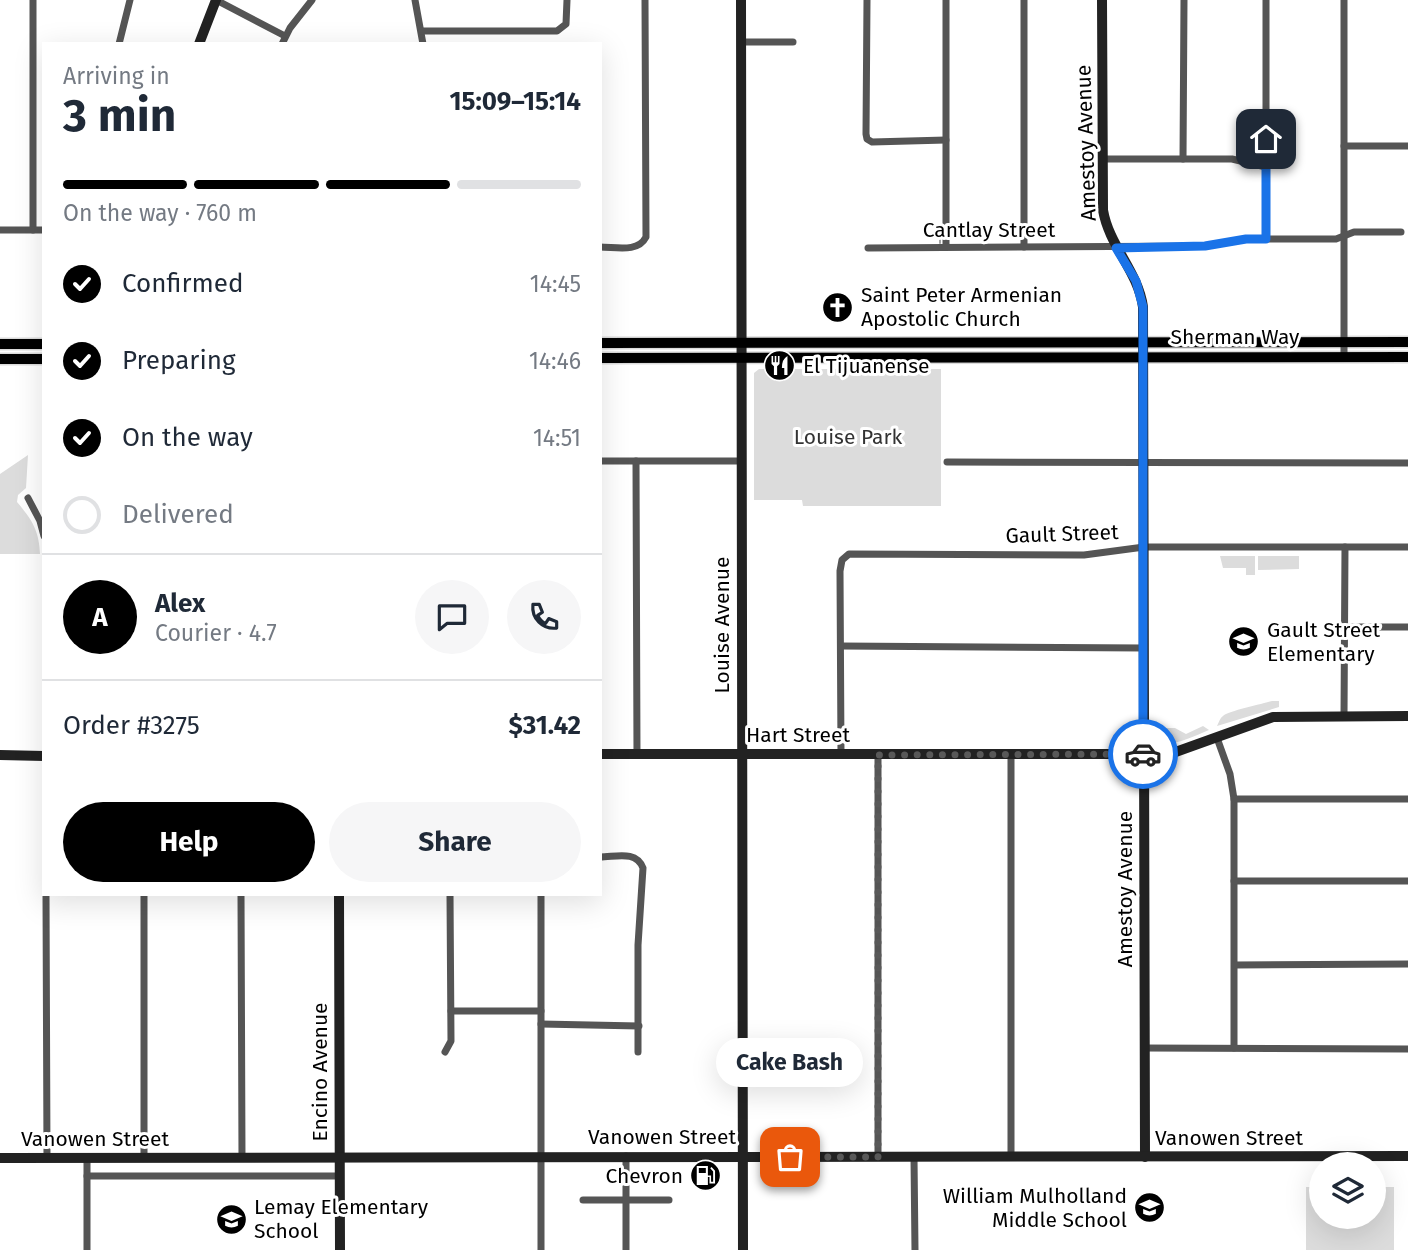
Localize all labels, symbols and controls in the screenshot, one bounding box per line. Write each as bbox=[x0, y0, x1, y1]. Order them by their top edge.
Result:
text: Arriving in bbox=[63, 62, 170, 90]
street label: Amestoy Avenue bbox=[1070, 64, 1102, 222]
text: 15:09–15:14 bbox=[449, 86, 581, 117]
text: 3 min bbox=[63, 88, 176, 143]
pin bbox=[1236, 109, 1296, 169]
icon: home bbox=[1247, 120, 1285, 158]
text: On the way · 760 m bbox=[63, 199, 257, 227]
street label: Cantlay Street bbox=[923, 217, 1056, 243]
icon: check bbox=[63, 265, 101, 303]
text: Confirmed bbox=[122, 268, 243, 299]
text: 14:45 bbox=[530, 270, 581, 298]
place label: Saint Peter Armenian Apostolic Church bbox=[861, 282, 1062, 332]
church icon: Saint Peter Armenian Apostolic Church bbox=[821, 290, 855, 324]
street label: Sherman Way bbox=[1171, 324, 1300, 350]
icon: check bbox=[63, 342, 101, 380]
text: Preparing bbox=[122, 345, 235, 376]
text: 14:46 bbox=[529, 347, 581, 375]
restaurant icon: El Tijuanense bbox=[763, 349, 797, 383]
place label: El Tijuanense bbox=[803, 353, 929, 379]
icon: check bbox=[63, 419, 101, 457]
text: On the way bbox=[122, 422, 253, 453]
text: 14:51 bbox=[533, 424, 581, 452]
park label: Louise Park bbox=[794, 424, 902, 450]
text: Delivered bbox=[122, 499, 234, 530]
street label: Gault Street bbox=[1005, 519, 1119, 549]
street label: Louise Avenue bbox=[709, 557, 735, 693]
button: chat bbox=[415, 580, 489, 654]
button: phone bbox=[507, 580, 581, 654]
text: Alex bbox=[155, 588, 205, 619]
text: A bbox=[92, 602, 108, 633]
place label: Gault Street Elementary bbox=[1267, 617, 1381, 667]
text: Courier · 4.7 bbox=[155, 619, 277, 647]
school or university icon: Gault Street Elementary bbox=[1227, 625, 1261, 659]
text: Order #3275 bbox=[63, 710, 200, 741]
text: $31.42 bbox=[508, 710, 581, 741]
courier bbox=[1108, 719, 1178, 789]
street label: Hart Street bbox=[746, 722, 850, 748]
icon: car bbox=[1124, 735, 1162, 773]
button: Help bbox=[63, 802, 315, 882]
button: Share bbox=[329, 802, 581, 882]
street label: Amestoy Avenue bbox=[1112, 811, 1138, 967]
street label: Encino Avenue bbox=[307, 1002, 333, 1142]
callout: Cake Bash bbox=[716, 1038, 864, 1087]
text: Cake Bash bbox=[736, 1048, 843, 1076]
street label: Vanowen Street bbox=[588, 1124, 737, 1150]
street label: Vanowen Street bbox=[1155, 1125, 1304, 1151]
street label: Vanowen Street bbox=[21, 1126, 170, 1152]
pin bbox=[760, 1127, 820, 1187]
icon: bag bbox=[771, 1138, 809, 1176]
map controls bbox=[1309, 1152, 1386, 1229]
button: layers bbox=[1309, 1152, 1386, 1229]
fuel station icon: Chevron bbox=[689, 1159, 723, 1193]
place label: Chevron bbox=[605, 1163, 683, 1189]
place label: William Mulholland Middle School bbox=[943, 1183, 1127, 1233]
school or university icon: William Mulholland Middle School bbox=[1133, 1191, 1167, 1225]
place label: Lemay Elementary School bbox=[254, 1194, 429, 1244]
school or university icon: Lemay Elementary School bbox=[214, 1202, 248, 1236]

